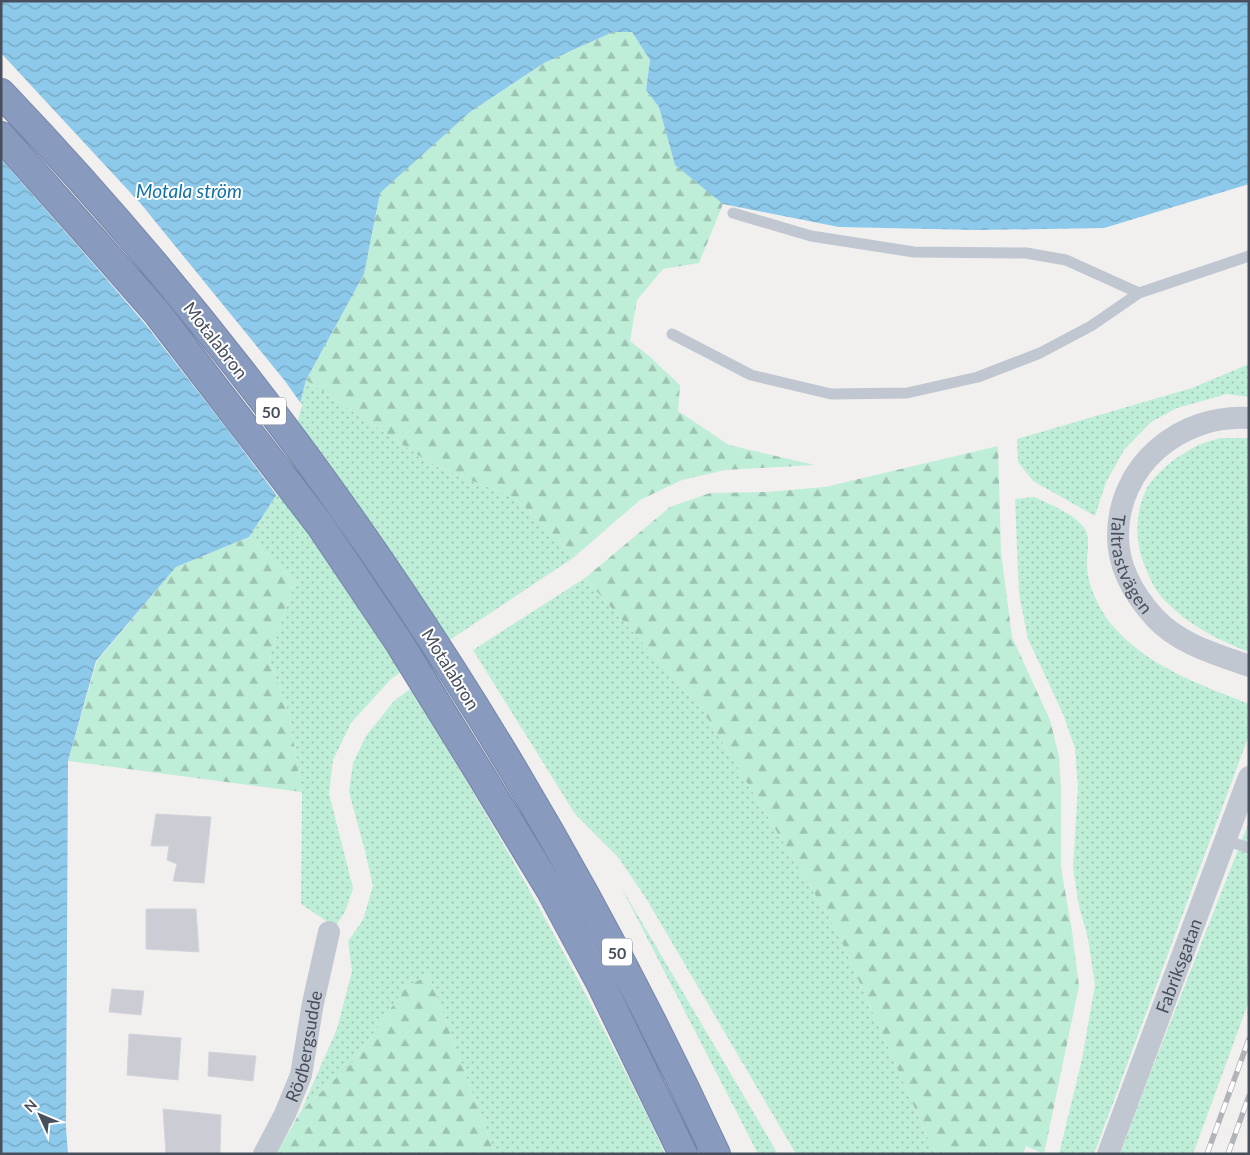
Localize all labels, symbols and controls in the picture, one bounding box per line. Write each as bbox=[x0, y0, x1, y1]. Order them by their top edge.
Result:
water label: Motala ström bbox=[136, 179, 242, 202]
street label: Motalabron bbox=[179, 297, 253, 383]
road number: 50 bbox=[256, 398, 286, 424]
street label: Taltrastvägen bbox=[1107, 513, 1158, 618]
street label: Motalabron bbox=[417, 624, 485, 714]
street label: Fabriksgatan bbox=[1151, 915, 1206, 1016]
road number: 50 bbox=[602, 939, 632, 966]
street label: Rödbergsudde bbox=[280, 988, 327, 1105]
north arrow bbox=[15, 1090, 65, 1140]
text: N bbox=[20, 1096, 40, 1115]

